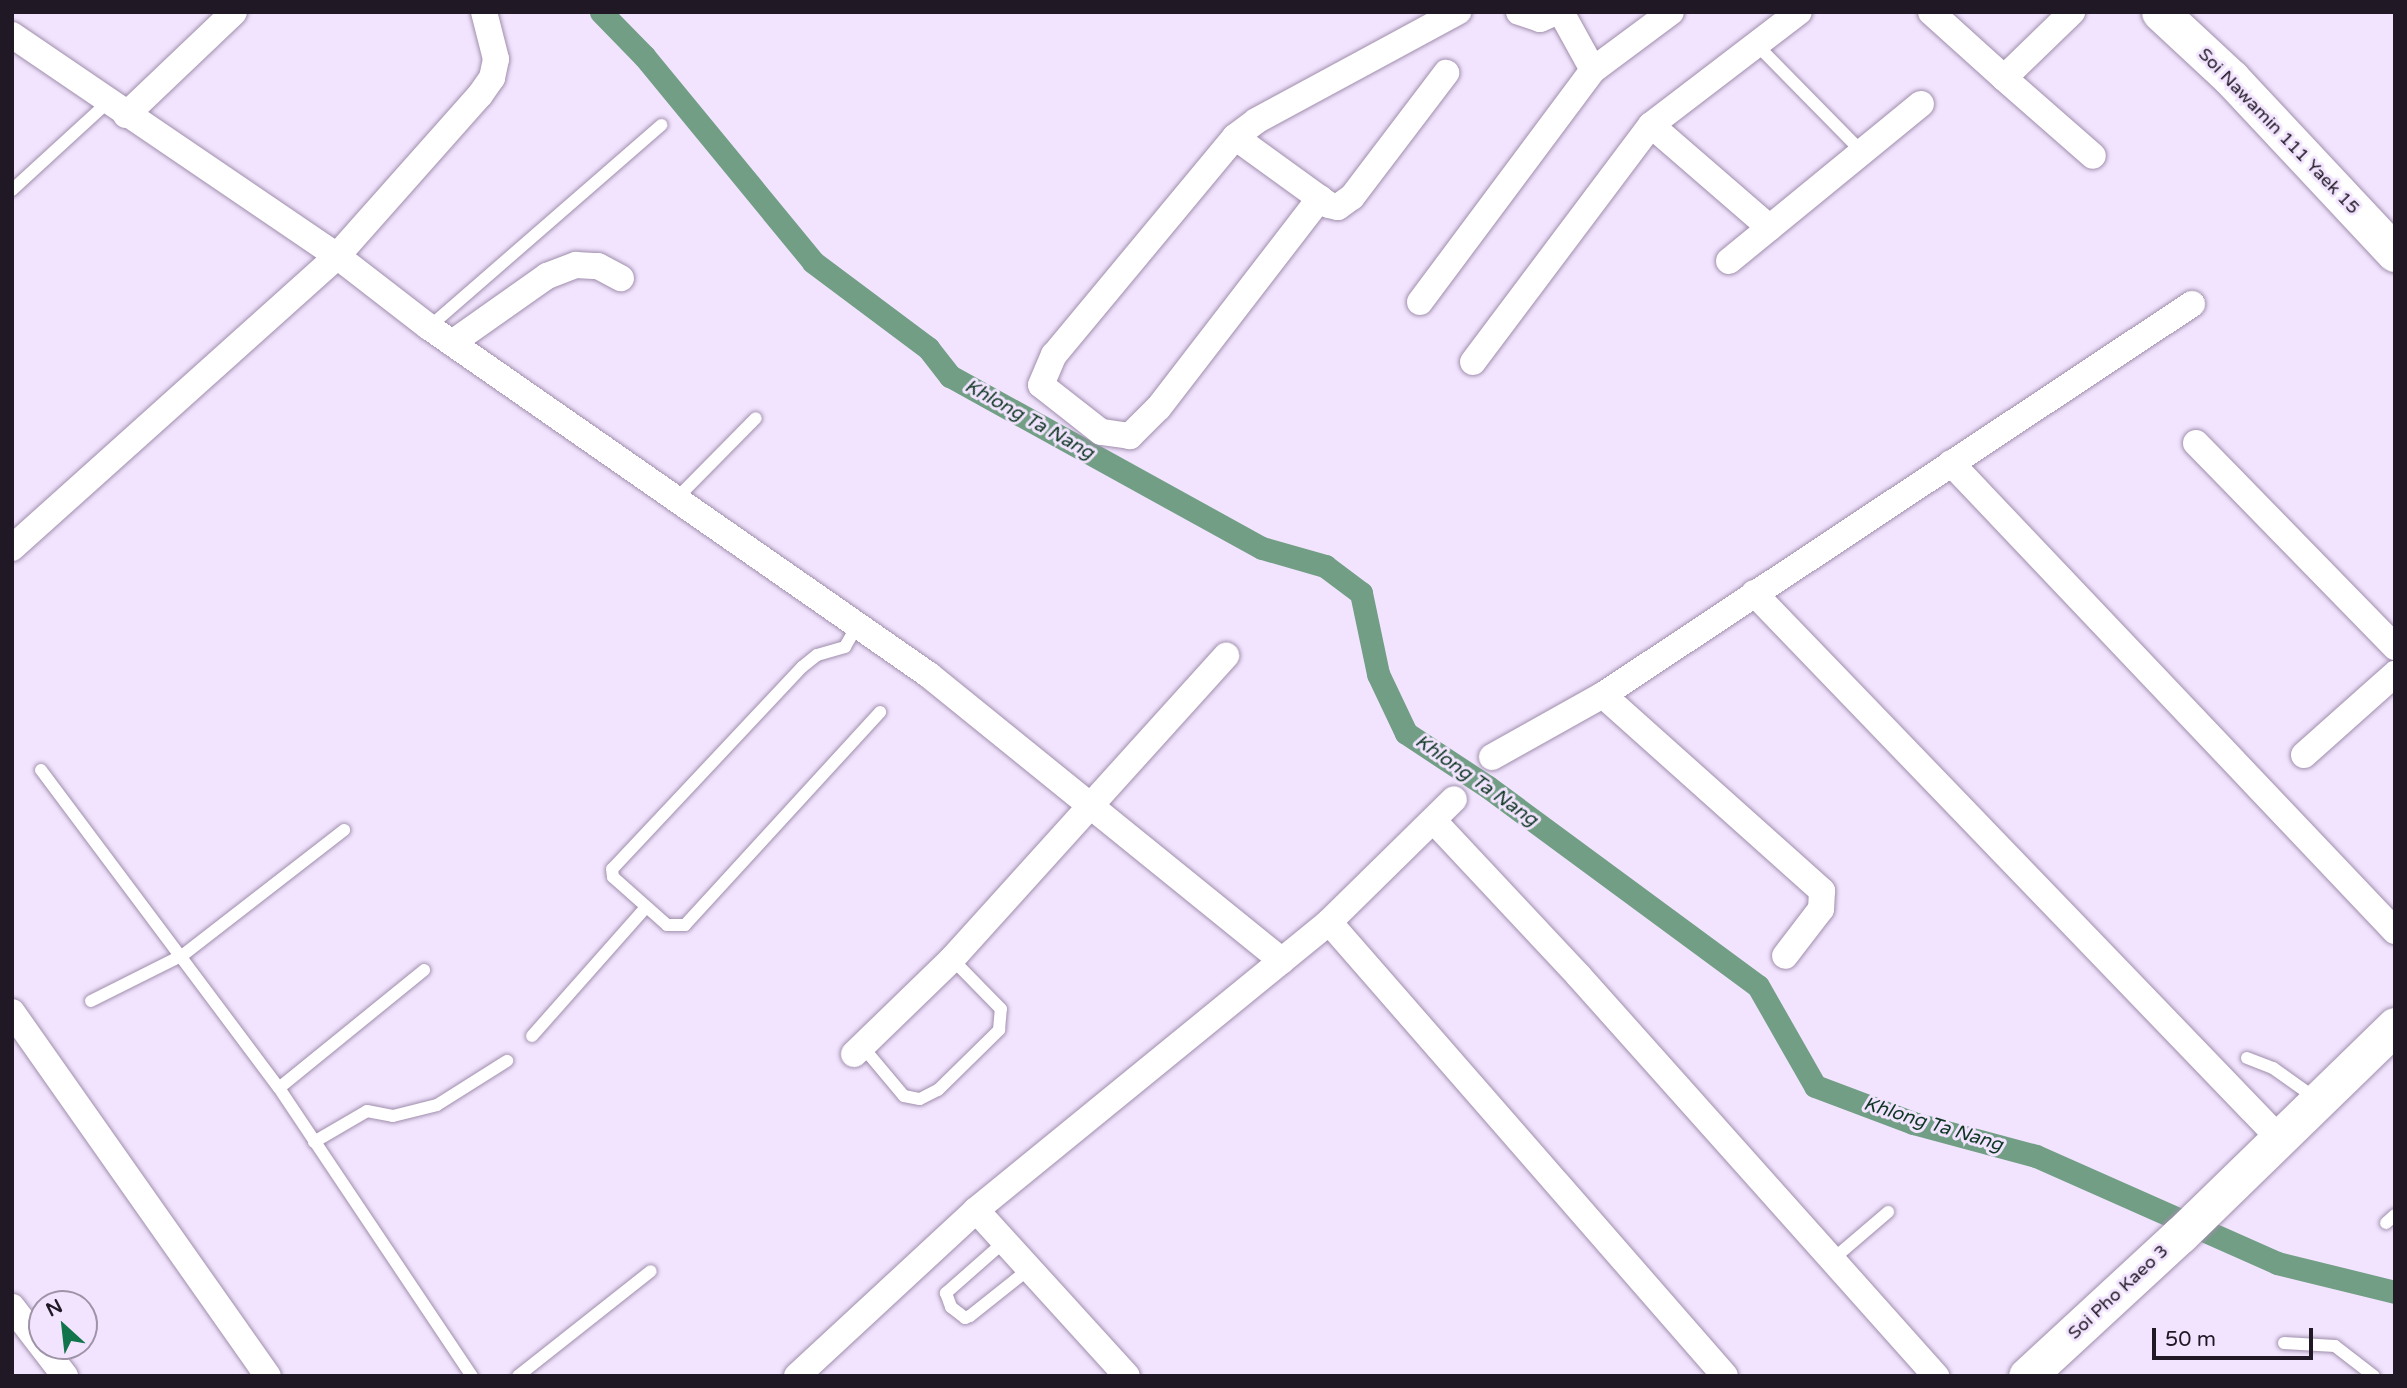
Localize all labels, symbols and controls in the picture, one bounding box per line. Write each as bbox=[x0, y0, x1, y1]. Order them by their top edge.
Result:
street label: Soi Nawamin 111 Yaek 15 bbox=[2194, 43, 2364, 219]
water label: Khlong Ta Nang bbox=[960, 375, 1098, 465]
water label: Khlong Ta Nang bbox=[1410, 730, 1542, 832]
water label: Khlong Ta Nang bbox=[1861, 1093, 2005, 1157]
street label: Soi Pho Kaeo 3 bbox=[2063, 1240, 2173, 1344]
north arrow bbox=[28, 1290, 98, 1360]
text: N bbox=[43, 1295, 66, 1321]
scale bar bbox=[2155, 1314, 2316, 1358]
text: 50 m bbox=[2165, 1327, 2216, 1352]

